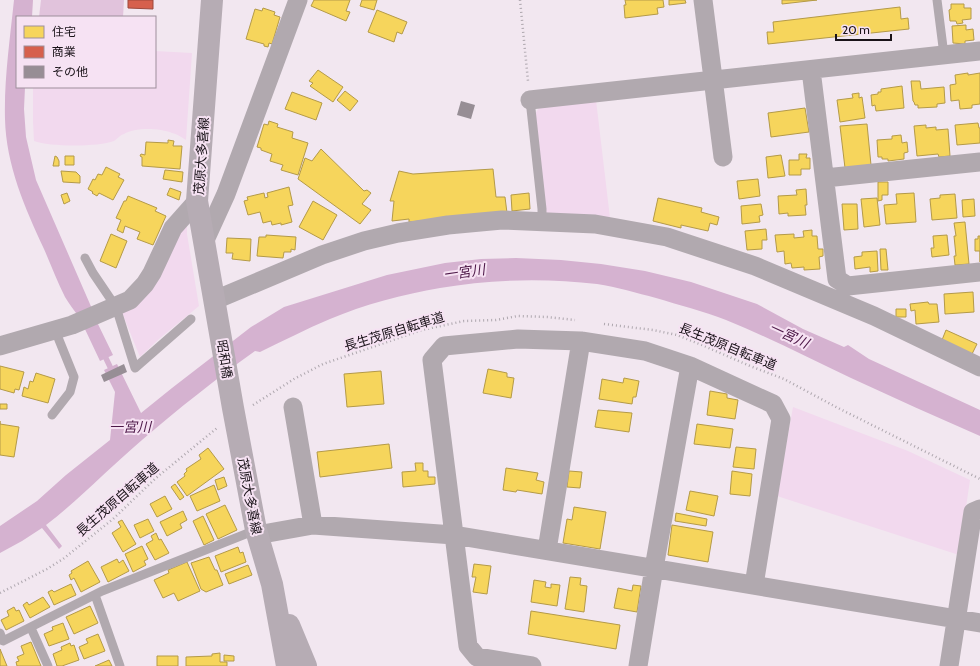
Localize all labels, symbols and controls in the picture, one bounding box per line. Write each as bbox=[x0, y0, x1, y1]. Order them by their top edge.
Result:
legend bbox=[16, 16, 156, 88]
scale bar bbox=[836, 16, 891, 42]
text: 20 m bbox=[842, 22, 870, 37]
text: 住宅 bbox=[52, 24, 76, 39]
text: 商業 bbox=[52, 44, 76, 59]
text: その他 bbox=[52, 64, 88, 79]
street label: 茂原大多喜線 bbox=[190, 117, 212, 195]
water label: 一宮川 bbox=[442, 260, 488, 284]
street label: 長生茂原自転車道 bbox=[342, 308, 446, 354]
water label: 一宮川 bbox=[766, 318, 814, 353]
street label: 長生茂原自転車道 bbox=[677, 319, 779, 373]
street label: 昭和橋 bbox=[214, 338, 236, 380]
water label: 一宮川 bbox=[109, 418, 153, 436]
street label: 茂原大多喜線 bbox=[235, 456, 265, 536]
street label: 長生茂原自転車道 bbox=[73, 459, 161, 539]

